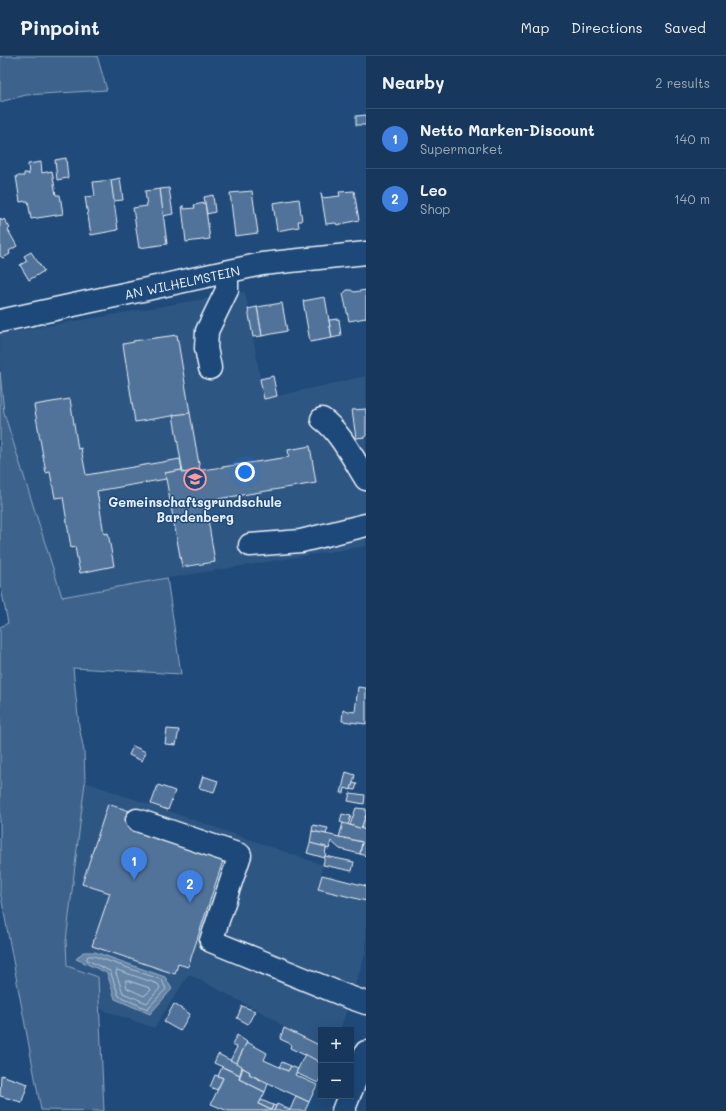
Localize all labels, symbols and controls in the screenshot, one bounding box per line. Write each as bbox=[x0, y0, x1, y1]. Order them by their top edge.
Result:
text: Pinpoint bbox=[20, 15, 100, 40]
text: Map bbox=[521, 18, 549, 37]
text: Directions bbox=[571, 18, 642, 37]
text: Saved bbox=[664, 18, 706, 37]
text: Nearby bbox=[382, 71, 444, 93]
text: 2 results bbox=[655, 74, 710, 91]
text: Netto Marken-Discount bbox=[420, 120, 595, 140]
text: 1 bbox=[392, 130, 398, 147]
text: 140 m bbox=[674, 130, 710, 147]
text: Supermarket bbox=[420, 140, 503, 157]
text: Leo bbox=[420, 180, 447, 200]
text: 2 bbox=[391, 190, 399, 207]
text: 140 m bbox=[674, 190, 710, 207]
text: Shop bbox=[420, 200, 450, 217]
street label: AN WILHELMSTEIN bbox=[123, 261, 241, 303]
your location bbox=[235, 462, 255, 482]
school or university icon: Gemeinschaftsgrundschule Bardenberg bbox=[182, 466, 208, 492]
place label: Gemeinschaftsgrundschule Bardenberg bbox=[108, 493, 282, 525]
pin: 1 bbox=[121, 847, 147, 880]
pin: 2 bbox=[177, 870, 203, 903]
map controls bbox=[318, 1027, 354, 1099]
button: + bbox=[318, 1027, 354, 1063]
button: − bbox=[318, 1063, 354, 1099]

